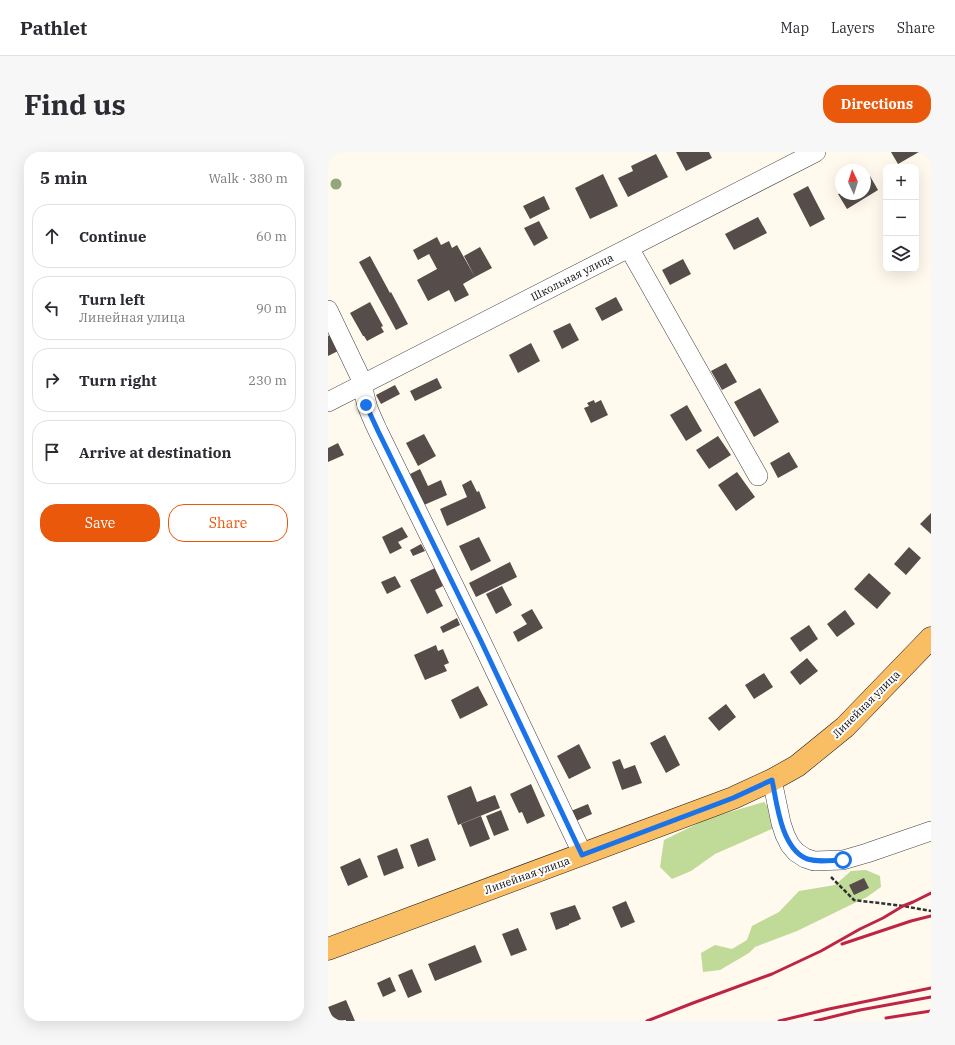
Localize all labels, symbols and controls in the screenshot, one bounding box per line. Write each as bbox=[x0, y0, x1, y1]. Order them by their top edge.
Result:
text: Pathlet bbox=[20, 16, 87, 40]
text: Map bbox=[781, 19, 809, 37]
text: Layers bbox=[831, 19, 875, 37]
text: Share bbox=[897, 19, 935, 37]
button: Directions bbox=[823, 85, 931, 123]
text: Find us bbox=[24, 86, 126, 123]
north arrow bbox=[835, 164, 871, 200]
map controls bbox=[883, 164, 919, 272]
button: + bbox=[883, 164, 919, 200]
text: 5 min bbox=[40, 167, 88, 189]
text: Walk · 380 m bbox=[209, 170, 288, 187]
button: − bbox=[883, 200, 919, 236]
icon: ahead bbox=[41, 225, 63, 247]
text: Continue bbox=[79, 227, 146, 246]
text: 60 m bbox=[256, 228, 287, 245]
button: layers bbox=[883, 236, 919, 272]
street label: Школьная улица bbox=[528, 250, 616, 304]
text: Turn left bbox=[79, 290, 145, 309]
icon: left bbox=[41, 297, 63, 319]
text: 90 m bbox=[256, 300, 287, 317]
text: Линейная улица bbox=[79, 309, 185, 326]
icon: right bbox=[41, 369, 63, 391]
text: Turn right bbox=[79, 371, 157, 390]
text: 230 m bbox=[248, 372, 287, 389]
route end bbox=[357, 396, 375, 414]
icon: arrive bbox=[41, 441, 63, 463]
text: Arrive at destination bbox=[79, 443, 231, 462]
button: Save bbox=[40, 504, 160, 542]
button: Share bbox=[168, 504, 288, 542]
street label: Линейная улица bbox=[829, 667, 903, 741]
route start bbox=[834, 851, 852, 869]
street label: Линейная улица bbox=[482, 853, 572, 897]

